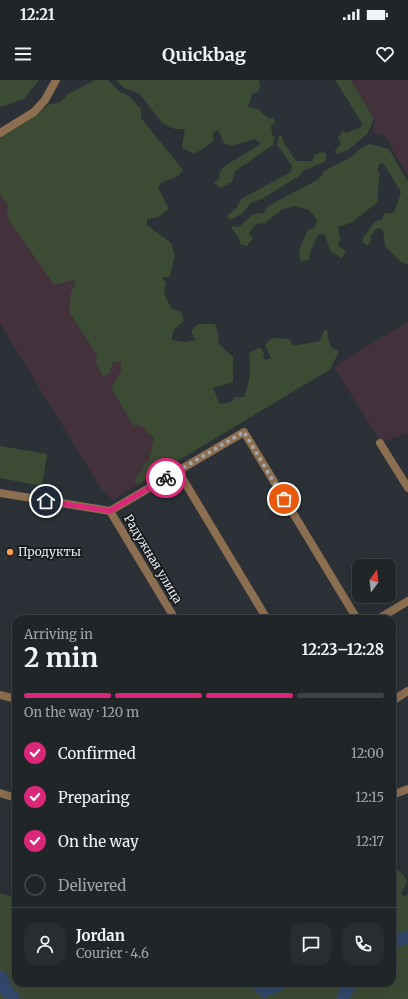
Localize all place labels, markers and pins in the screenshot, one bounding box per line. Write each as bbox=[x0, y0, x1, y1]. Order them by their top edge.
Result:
pin bbox=[267, 482, 301, 516]
pin bbox=[29, 484, 63, 518]
place label: Продукты bbox=[18, 544, 81, 559]
marker: Продукты bbox=[5, 547, 15, 557]

